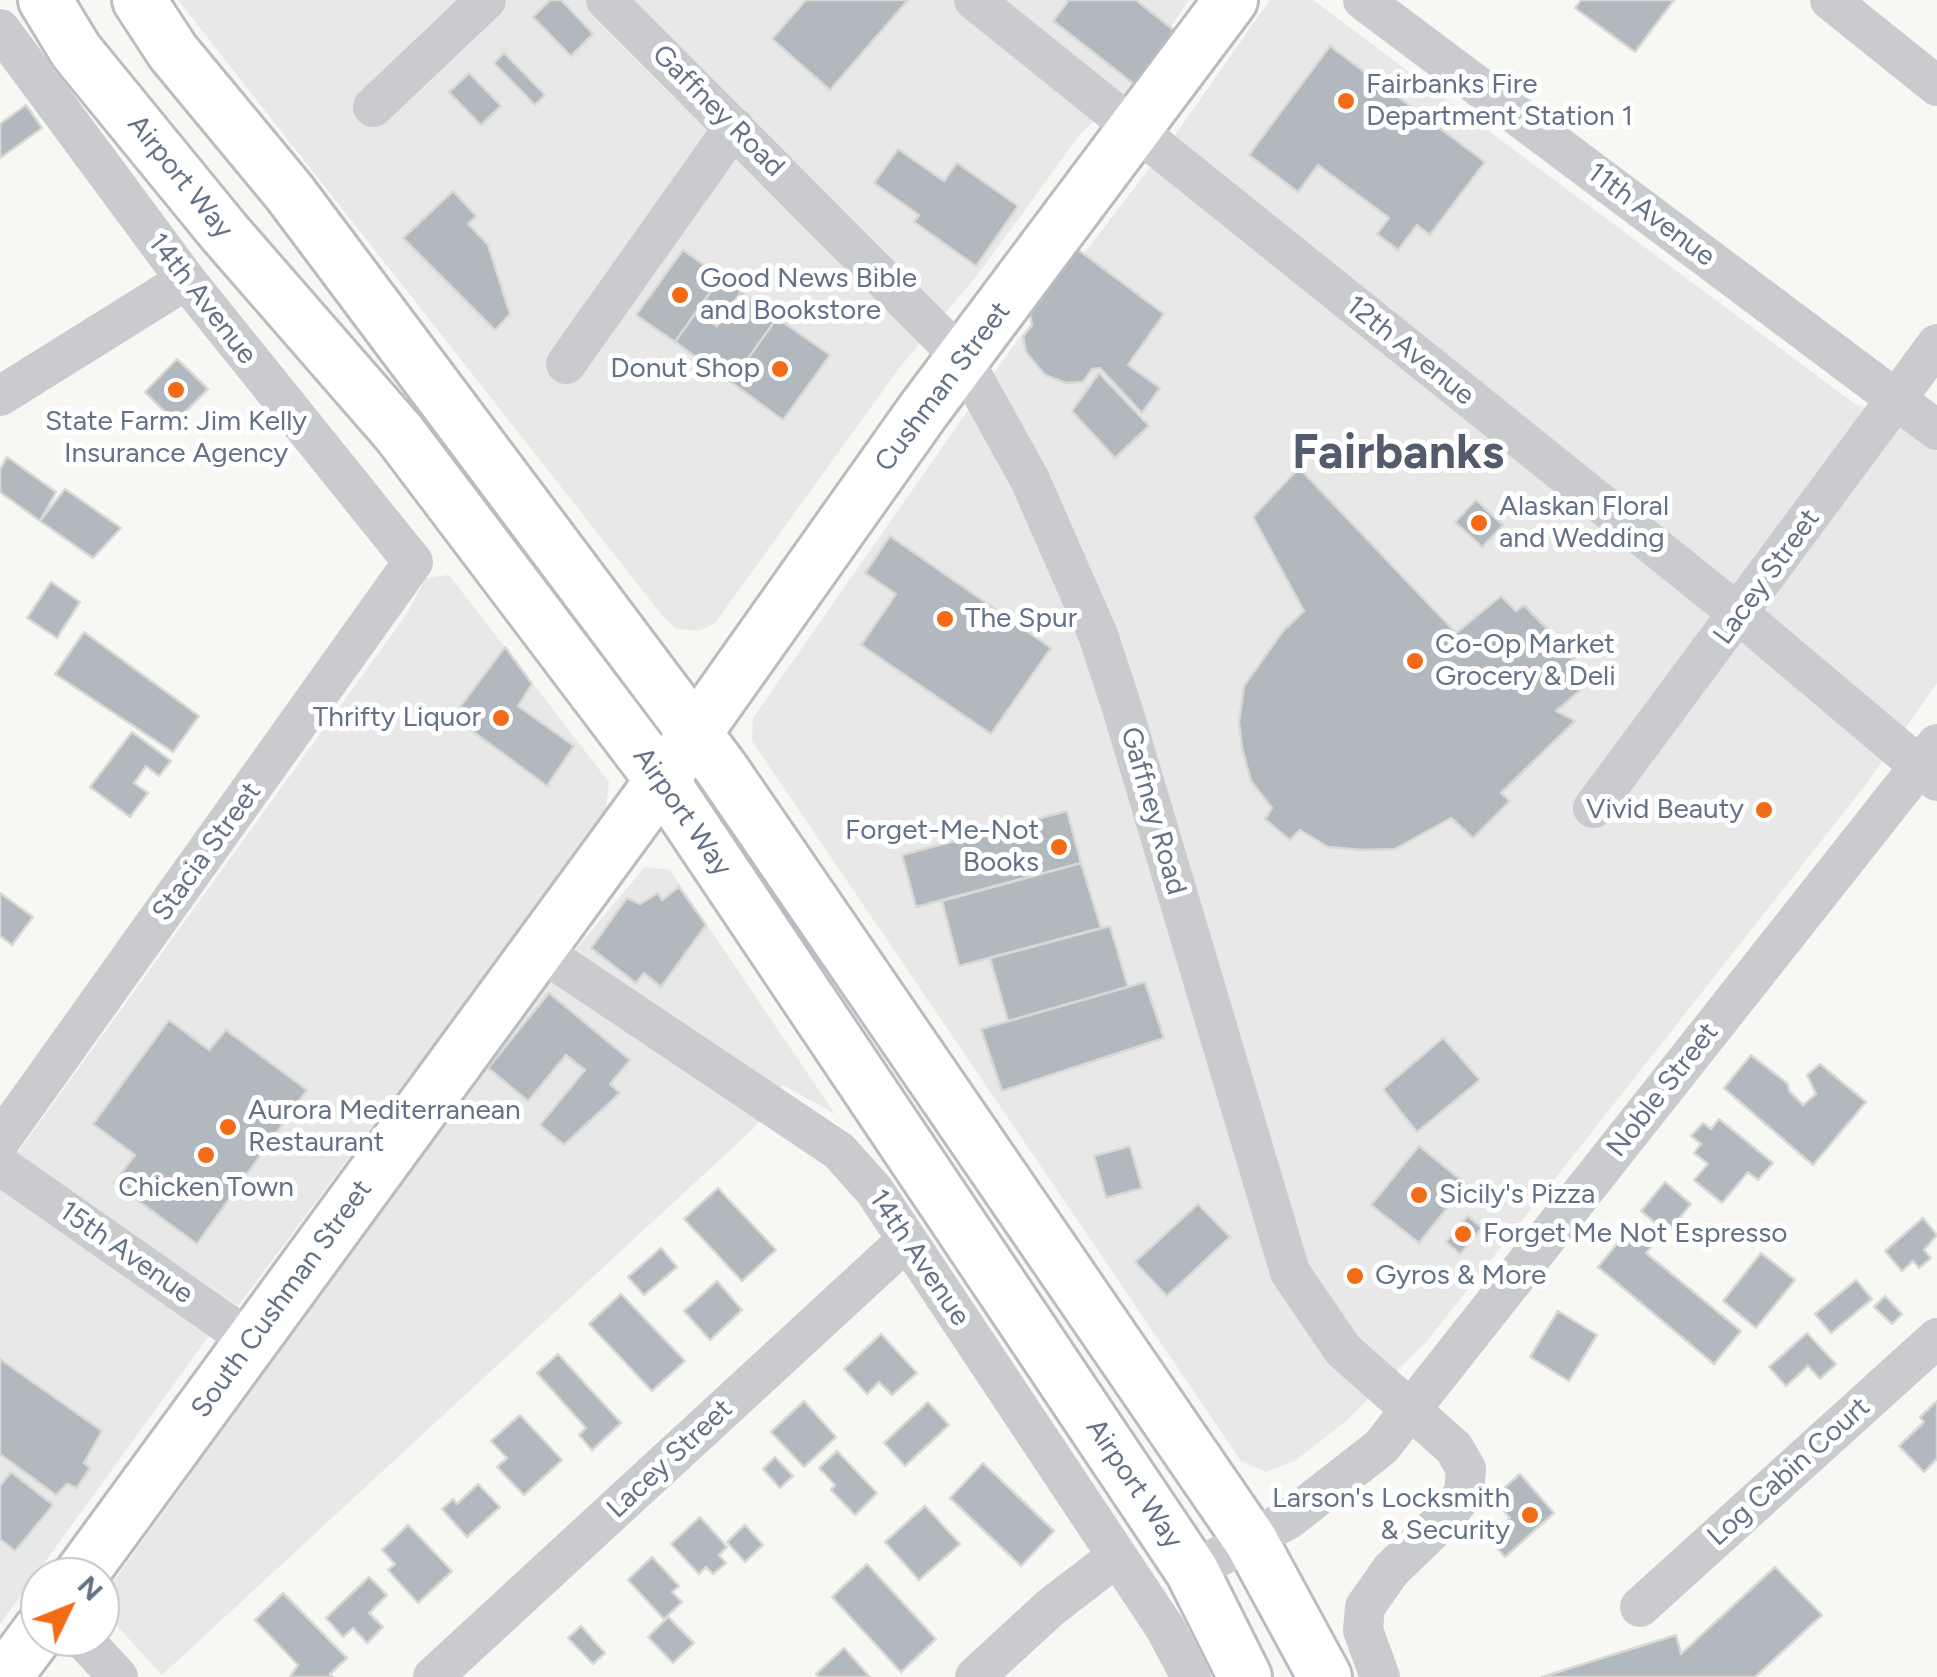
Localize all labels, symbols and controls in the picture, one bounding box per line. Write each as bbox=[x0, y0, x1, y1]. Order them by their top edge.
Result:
street label: Gaffney Road bbox=[645, 38, 791, 184]
place label: Fairbanks Fire Department Station 1 bbox=[1366, 68, 1633, 134]
marker: Fairbanks Fire Department Station 1 bbox=[1335, 90, 1357, 112]
street label: Airport Way bbox=[120, 108, 240, 246]
street label: 11th Avenue bbox=[1581, 156, 1721, 274]
street label: 14th Avenue bbox=[141, 227, 263, 371]
place label: Good News Bible and Bookstore bbox=[700, 262, 917, 328]
marker: Good News Bible and Bookstore bbox=[669, 284, 691, 306]
street label: 12th Avenue bbox=[1339, 289, 1481, 413]
street label: Cushman Street bbox=[868, 296, 1018, 478]
place label: Donut Shop bbox=[610, 352, 760, 386]
marker: Donut Shop bbox=[769, 358, 791, 380]
marker: State Farm: Jim Kelly Insurance Agency bbox=[165, 379, 187, 401]
place label: State Farm: Jim Kelly Insurance Agency bbox=[45, 405, 307, 471]
district label: Fairbanks bbox=[1292, 425, 1504, 483]
place label: Alaskan Floral and Wedding bbox=[1499, 490, 1669, 556]
street label: Lacey Street bbox=[1707, 503, 1827, 651]
marker: Alaskan Floral and Wedding bbox=[1468, 512, 1490, 534]
place label: The Spur bbox=[965, 602, 1077, 636]
marker: The Spur bbox=[934, 608, 956, 630]
place label: Co-Op Market Grocery & Deli bbox=[1435, 628, 1616, 694]
marker: Co-Op Market Grocery & Deli bbox=[1404, 650, 1426, 672]
place label: Thrifty Liquor bbox=[313, 701, 481, 735]
marker: Thrifty Liquor bbox=[490, 707, 512, 729]
street label: Gaffney Road bbox=[1113, 723, 1193, 899]
street label: Airport Way bbox=[625, 741, 739, 883]
street label: Stacia Street bbox=[145, 776, 269, 928]
place label: Vivid Beauty bbox=[1586, 793, 1744, 827]
marker: Vivid Beauty bbox=[1753, 799, 1775, 821]
place label: Forget-Me-Not Books bbox=[845, 814, 1039, 880]
marker: Forget-Me-Not Books bbox=[1048, 836, 1070, 858]
street label: Noble Street bbox=[1600, 1016, 1726, 1164]
place label: Aurora Mediterranean Restaurant bbox=[248, 1094, 521, 1160]
marker: Aurora Mediterranean Restaurant bbox=[217, 1116, 239, 1138]
marker: Chicken Town bbox=[195, 1144, 217, 1166]
place label: Chicken Town bbox=[118, 1171, 294, 1205]
street label: South Cushman Street bbox=[184, 1174, 380, 1424]
place label: Sicily's Pizza bbox=[1439, 1178, 1595, 1212]
street label: 14th Avenue bbox=[861, 1184, 977, 1332]
marker: Sicily's Pizza bbox=[1408, 1184, 1430, 1206]
street label: 15th Avenue bbox=[53, 1195, 199, 1311]
place label: Forget Me Not Espresso bbox=[1483, 1217, 1788, 1251]
marker: Forget Me Not Espresso bbox=[1452, 1223, 1474, 1245]
place label: Gyros & More bbox=[1375, 1259, 1546, 1293]
marker: Gyros & More bbox=[1344, 1265, 1366, 1287]
street label: Log Cabin Court bbox=[1701, 1391, 1877, 1553]
street label: Lacey Street bbox=[600, 1393, 740, 1525]
street label: Airport Way bbox=[1078, 1413, 1190, 1555]
place label: Larson's Locksmith & Security bbox=[1272, 1482, 1510, 1548]
marker: Larson's Locksmith & Security bbox=[1519, 1504, 1541, 1526]
north arrow bbox=[20, 1557, 120, 1657]
text: N bbox=[71, 1568, 110, 1607]

